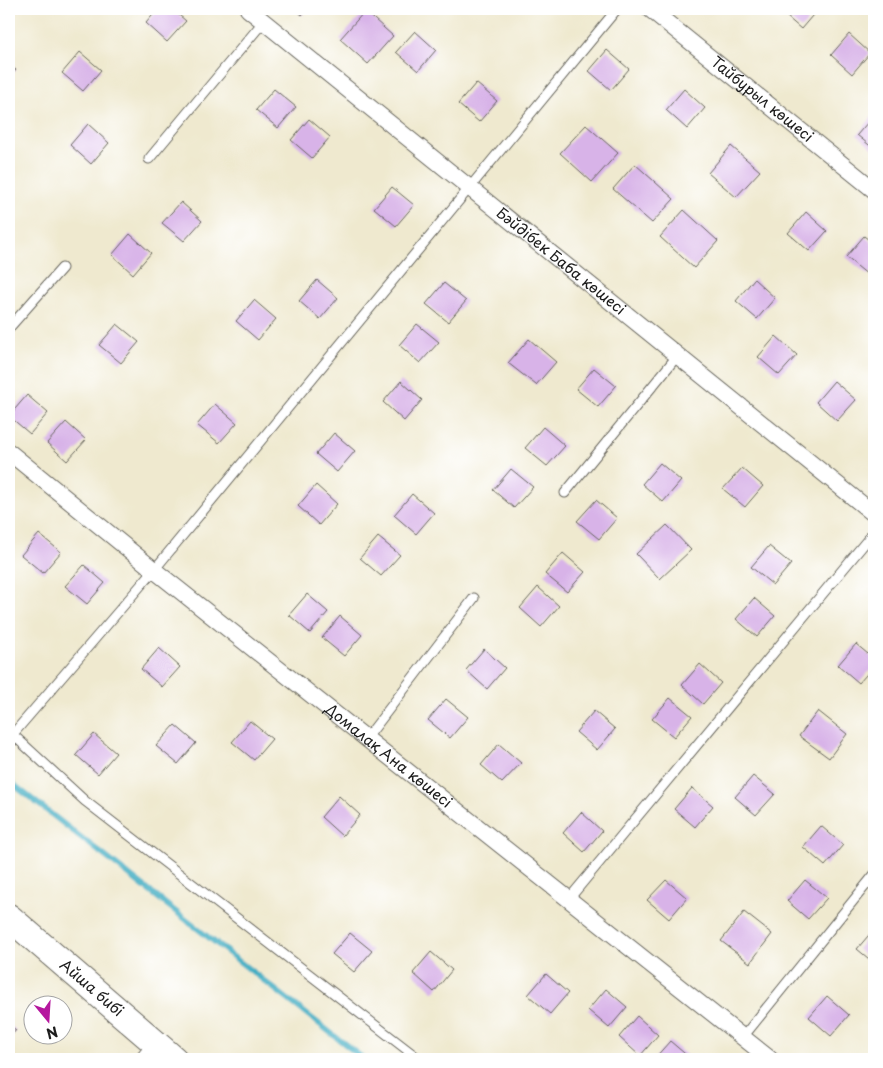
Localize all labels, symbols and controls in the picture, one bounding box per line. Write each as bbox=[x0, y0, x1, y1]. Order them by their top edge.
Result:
street label: Тайбурыл көшесі bbox=[707, 50, 819, 147]
street label: Бәйдібек Баба көшесі bbox=[492, 201, 631, 320]
street label: Домалақ Ана көшесі bbox=[320, 696, 458, 813]
street label: Айша бибі bbox=[55, 953, 130, 1021]
north arrow bbox=[22, 996, 72, 1046]
text: N bbox=[44, 1021, 61, 1045]

